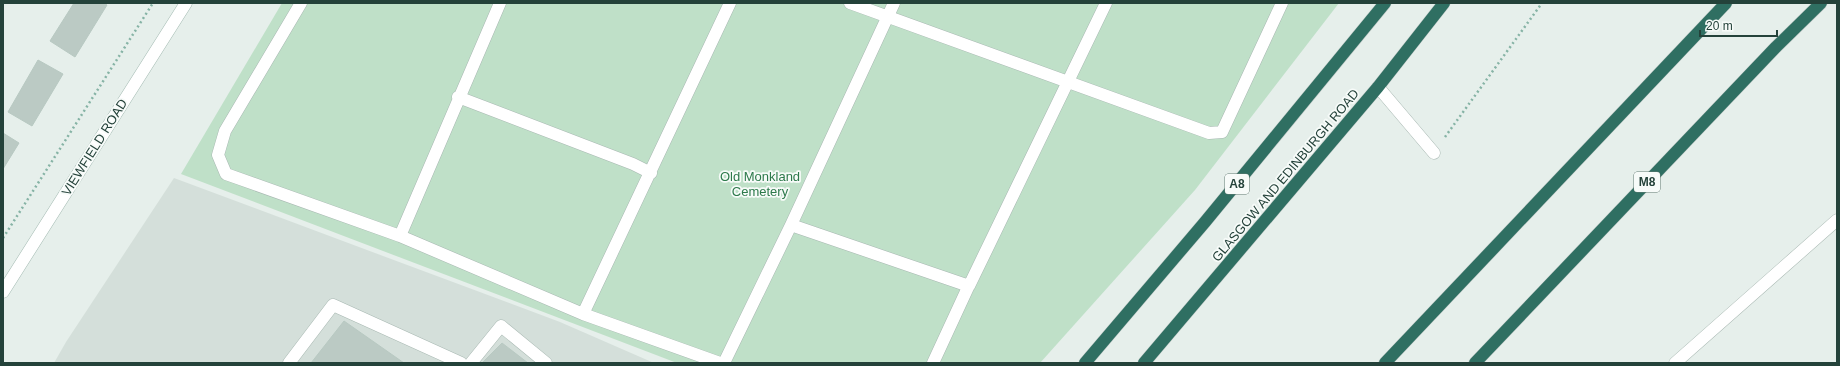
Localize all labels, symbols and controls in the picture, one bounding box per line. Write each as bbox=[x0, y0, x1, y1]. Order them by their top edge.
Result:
scale bar bbox=[1700, 12, 1777, 38]
text: 20 m bbox=[1706, 19, 1733, 33]
street label: GLASGOW AND EDINBURGH ROAD bbox=[1209, 86, 1362, 265]
street label: VIEWFIELD ROAD bbox=[59, 96, 130, 198]
park label: Old Monkland Cemetery bbox=[720, 169, 800, 199]
road number: M8 bbox=[1634, 172, 1660, 192]
road number: A8 bbox=[1225, 174, 1249, 194]

